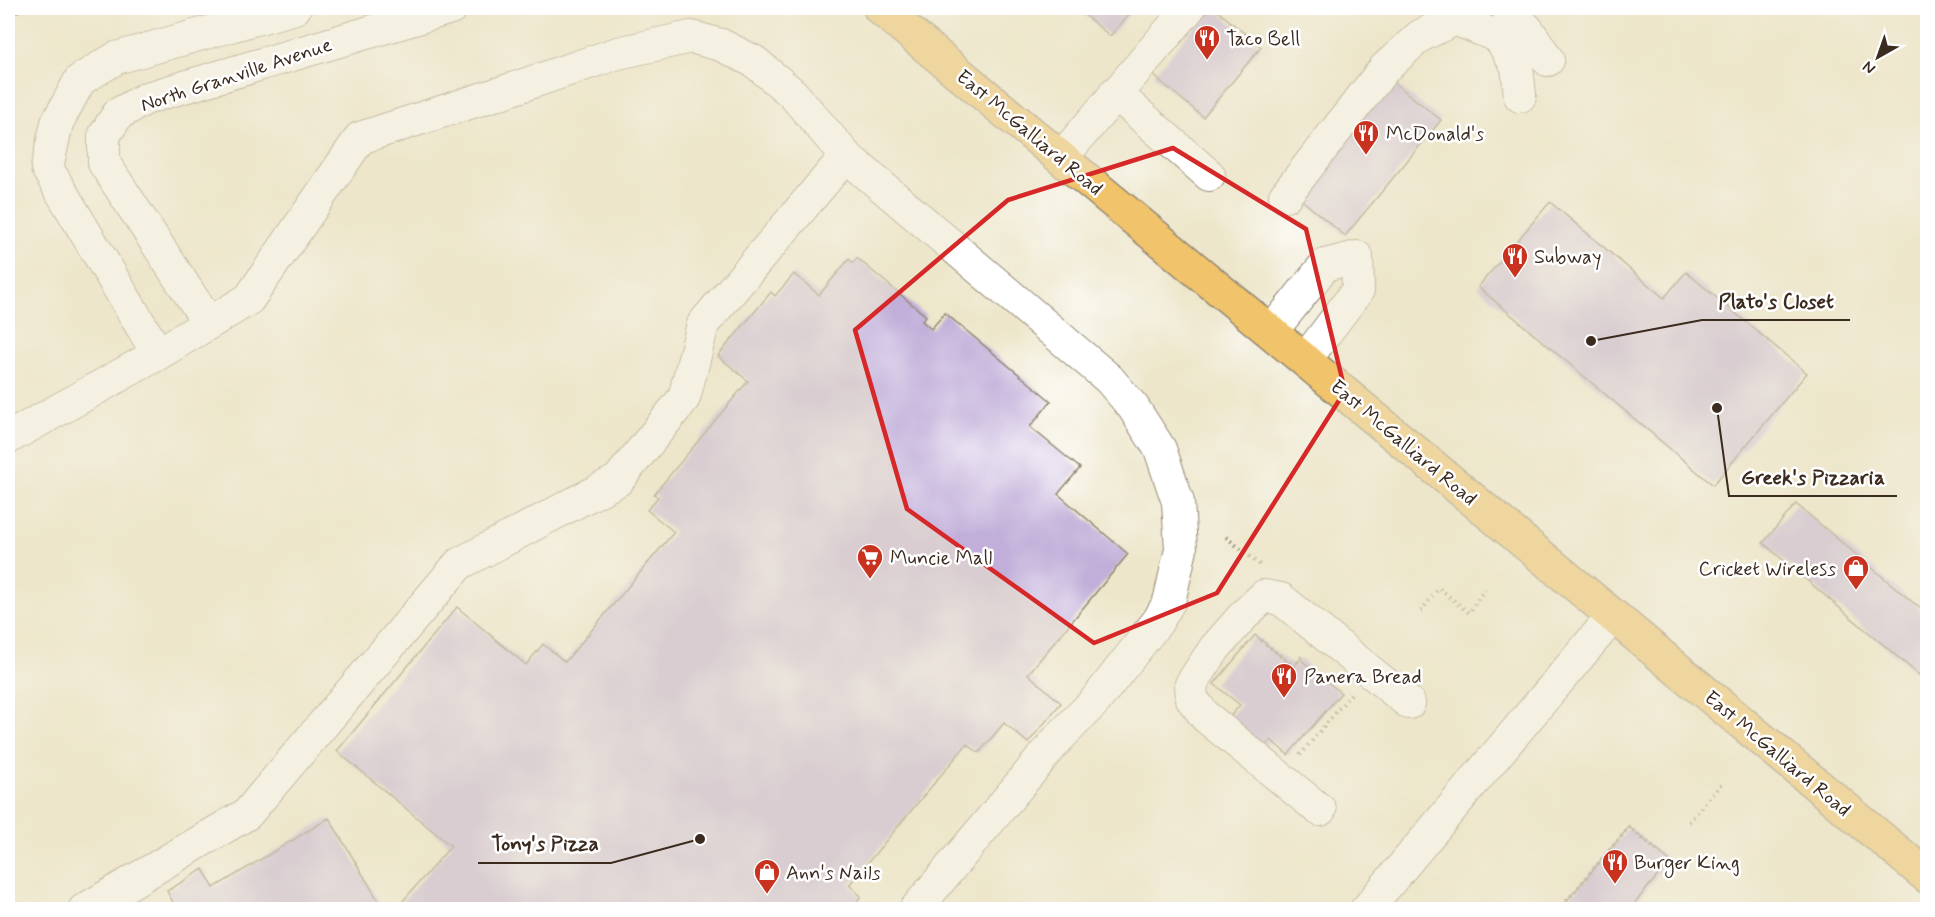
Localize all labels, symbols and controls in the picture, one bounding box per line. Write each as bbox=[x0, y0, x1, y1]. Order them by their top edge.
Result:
restaurant icon: Taco Bell bbox=[1192, 23, 1222, 61]
place label: Taco Bell bbox=[1226, 26, 1300, 53]
north arrow bbox=[1848, 27, 1908, 87]
street label: North Granville Avenue bbox=[137, 32, 336, 119]
text: N bbox=[1858, 56, 1880, 79]
street label: East McGalliard Road bbox=[950, 64, 1108, 202]
restaurant icon: McDonald's bbox=[1351, 118, 1381, 156]
place label: McDonald's bbox=[1386, 121, 1484, 148]
restaurant icon: Subway bbox=[1500, 241, 1530, 279]
place label: Subway bbox=[1534, 244, 1601, 271]
callout: Plato's Closet bbox=[1702, 281, 1850, 320]
text: Plato's Closet bbox=[1718, 288, 1834, 316]
street label: East McGalliard Road bbox=[1324, 374, 1482, 512]
callout: Greek's Pizzaria bbox=[1729, 457, 1897, 496]
text: Greek's Pizzaria bbox=[1741, 464, 1885, 492]
supermarket icon: Muncie Mall bbox=[855, 542, 885, 580]
place label: Muncie Mall bbox=[890, 545, 992, 572]
shop icon: Cricket Wireless bbox=[1841, 553, 1871, 591]
place label: Cricket Wireless bbox=[1698, 556, 1836, 583]
restaurant icon: Panera Bread bbox=[1269, 661, 1299, 699]
place label: Panera Bread bbox=[1304, 664, 1422, 691]
street label: East McGalliard Road bbox=[1698, 685, 1856, 823]
callout: Tony's Pizza bbox=[478, 824, 611, 863]
text: Tony's Pizza bbox=[491, 830, 599, 858]
restaurant icon: Burger King bbox=[1600, 847, 1630, 885]
place label: Burger King bbox=[1634, 850, 1740, 878]
shop icon: Ann's Nails bbox=[752, 857, 782, 895]
place label: Ann's Nails bbox=[786, 860, 881, 887]

